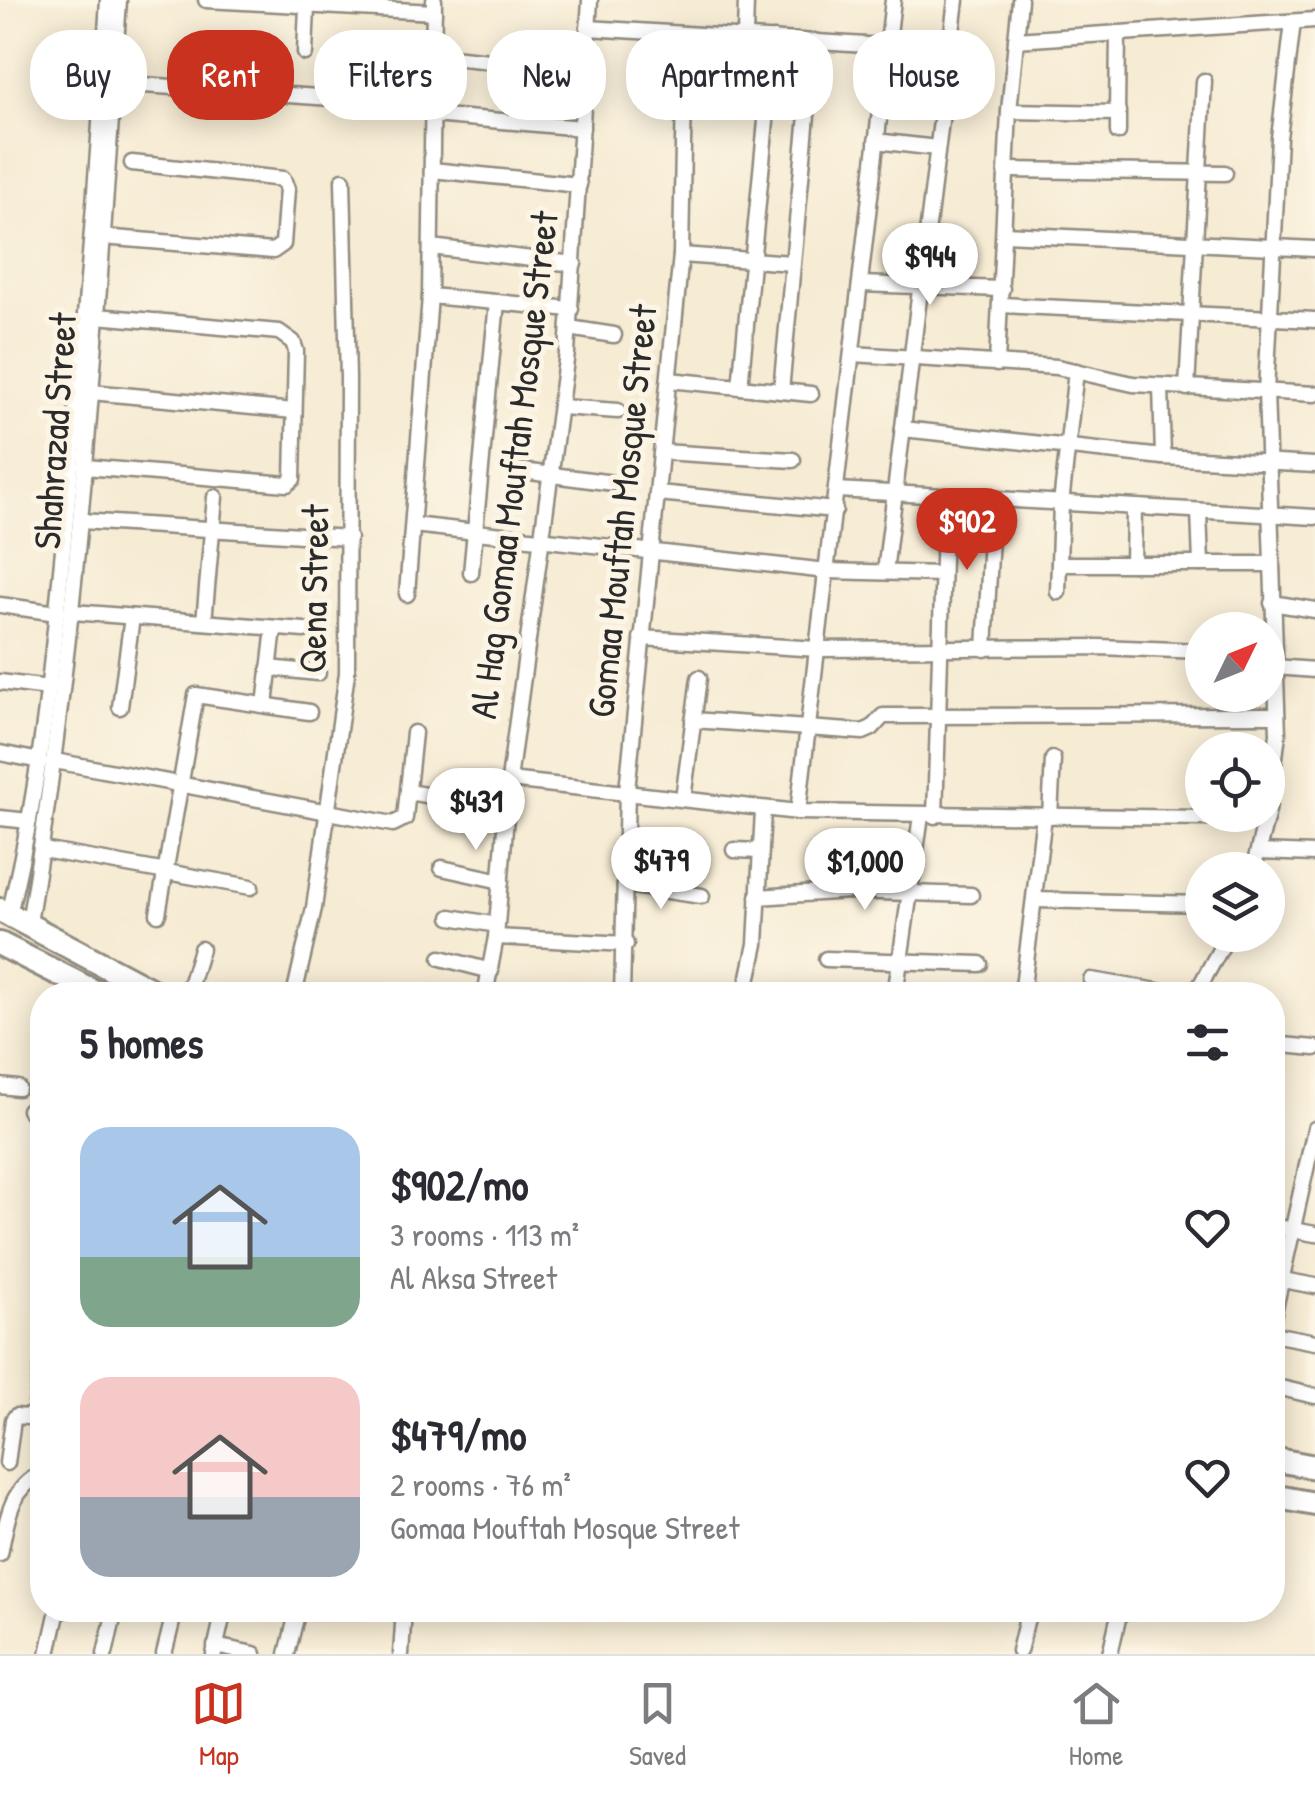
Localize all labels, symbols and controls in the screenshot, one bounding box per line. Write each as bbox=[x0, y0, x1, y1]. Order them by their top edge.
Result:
chip: Buy bbox=[30, 30, 147, 120]
chip: Rent bbox=[167, 30, 294, 120]
chip: Filters bbox=[314, 30, 467, 120]
chip: New bbox=[487, 30, 606, 120]
chip: Apartment bbox=[626, 30, 833, 120]
chip: House bbox=[853, 30, 995, 120]
street label: Al Hag Gomaa Mouftah Mosque Street bbox=[456, 207, 570, 722]
pin: $944 bbox=[871, 223, 989, 308]
text: $944 bbox=[904, 234, 956, 277]
street label: Gomaa Mouftah Mosque Street bbox=[573, 301, 669, 720]
street label: Shahrazad Street bbox=[20, 310, 88, 551]
pin: $902 bbox=[908, 488, 1026, 573]
text: $902 bbox=[938, 499, 996, 542]
street label: Qena Street bbox=[286, 503, 340, 674]
north arrow bbox=[1185, 612, 1285, 712]
map controls bbox=[1185, 612, 1285, 952]
button: locate bbox=[1185, 732, 1285, 832]
pin: $431 bbox=[417, 768, 535, 853]
text: $431 bbox=[449, 779, 503, 822]
pin: $479 bbox=[602, 827, 720, 912]
pin: $1,000 bbox=[784, 828, 946, 913]
text: $479 bbox=[633, 838, 689, 881]
text: $1,000 bbox=[826, 839, 904, 882]
button: layers bbox=[1185, 852, 1285, 952]
text: 5 homes bbox=[80, 1014, 203, 1071]
icon: filters bbox=[1180, 1015, 1235, 1070]
text: $902/mo bbox=[390, 1156, 528, 1213]
icon: home bbox=[160, 1167, 280, 1287]
icon: heart bbox=[1180, 1200, 1235, 1255]
text: 3 rooms · 113 m² bbox=[390, 1213, 579, 1256]
text: Al Aksa Street bbox=[390, 1256, 557, 1299]
text: $479/mo bbox=[390, 1406, 527, 1463]
icon: home bbox=[160, 1417, 280, 1537]
icon: heart bbox=[1180, 1450, 1235, 1505]
text: 2 rooms · 76 m² bbox=[390, 1463, 571, 1506]
text: Gomaa Mouftah Mosque Street bbox=[390, 1506, 740, 1549]
tab: Map bbox=[191, 1676, 246, 1774]
tab: Saved bbox=[629, 1676, 686, 1774]
tab: Home bbox=[1069, 1676, 1124, 1774]

